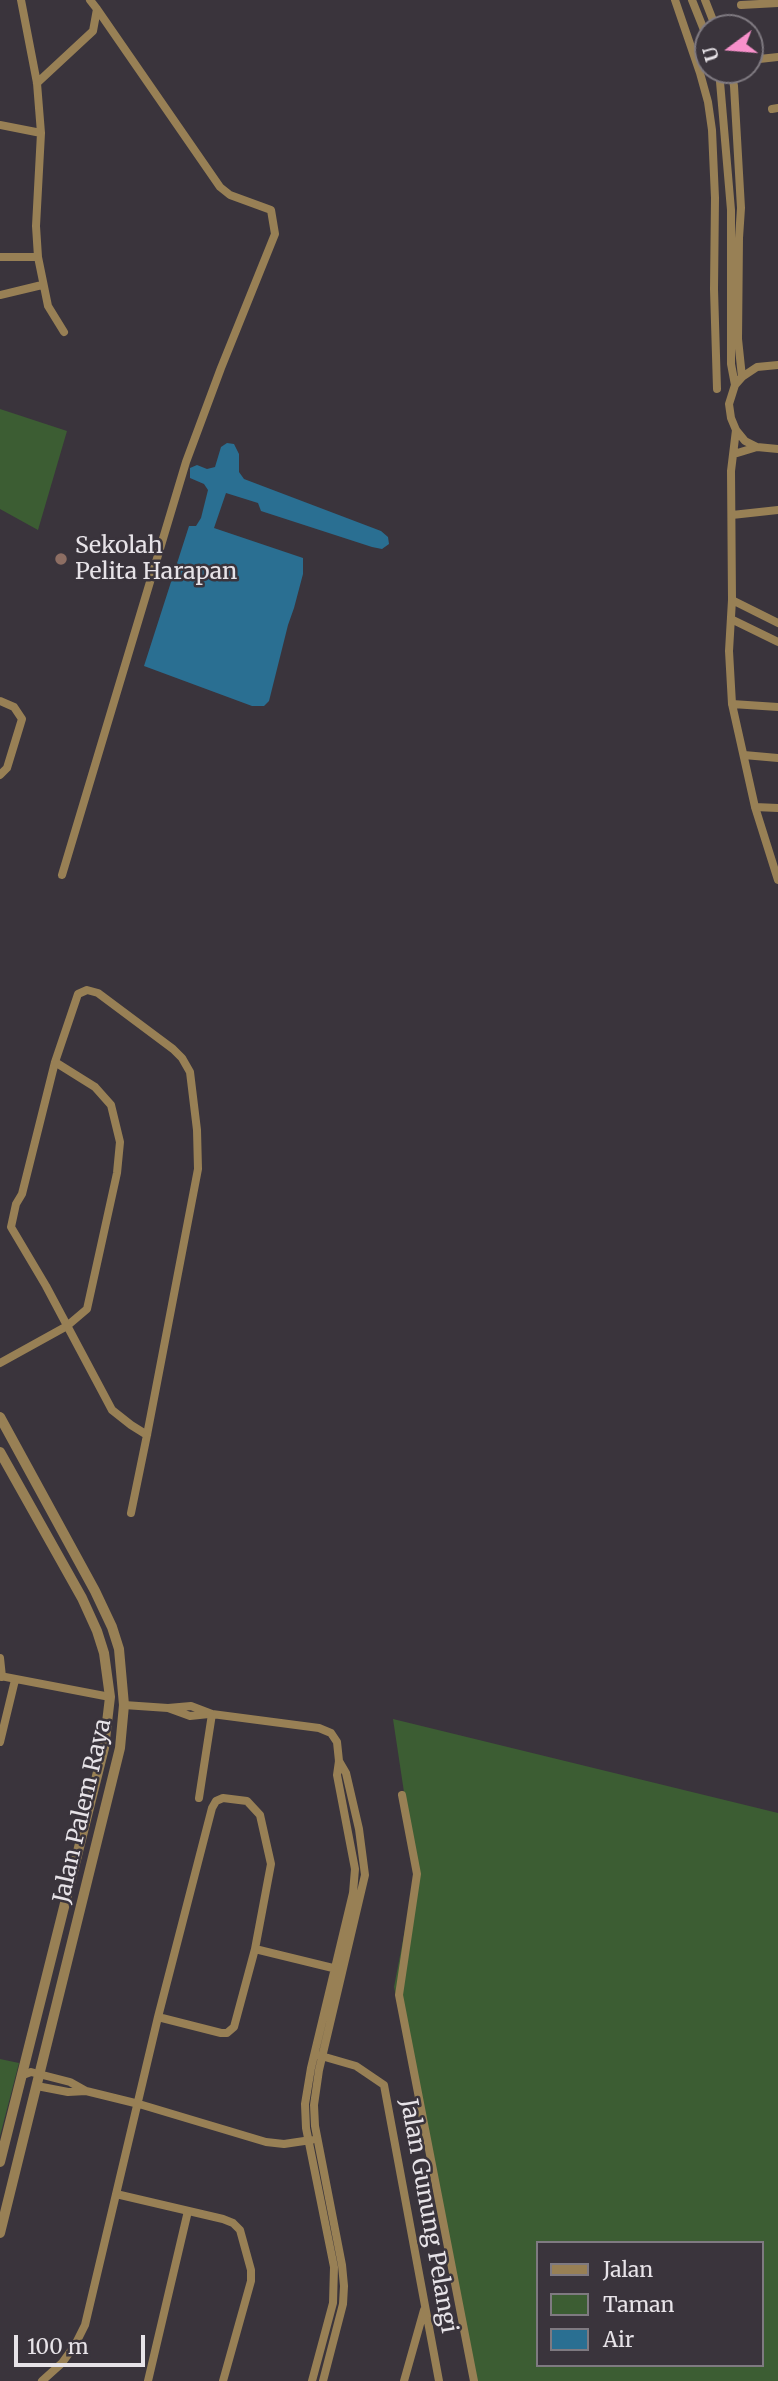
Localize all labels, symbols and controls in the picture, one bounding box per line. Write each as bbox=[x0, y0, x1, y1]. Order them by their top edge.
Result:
north arrow bbox=[694, 14, 764, 84]
text: U bbox=[697, 44, 724, 64]
place label: Sekolah Pelita Harapan bbox=[75, 532, 237, 586]
marker: Sekolah Pelita Harapan bbox=[53, 551, 69, 567]
street label: Jalan Palem Raya bbox=[48, 1716, 118, 1906]
street label: Jalan Gunung Pelangi bbox=[394, 2097, 462, 2335]
legend bbox=[536, 2241, 764, 2367]
text: Jalan bbox=[603, 2256, 653, 2283]
text: Taman bbox=[603, 2291, 674, 2318]
scale bar bbox=[18, 2322, 149, 2366]
text: Air bbox=[603, 2326, 634, 2353]
text: 100 m bbox=[27, 2333, 89, 2360]

